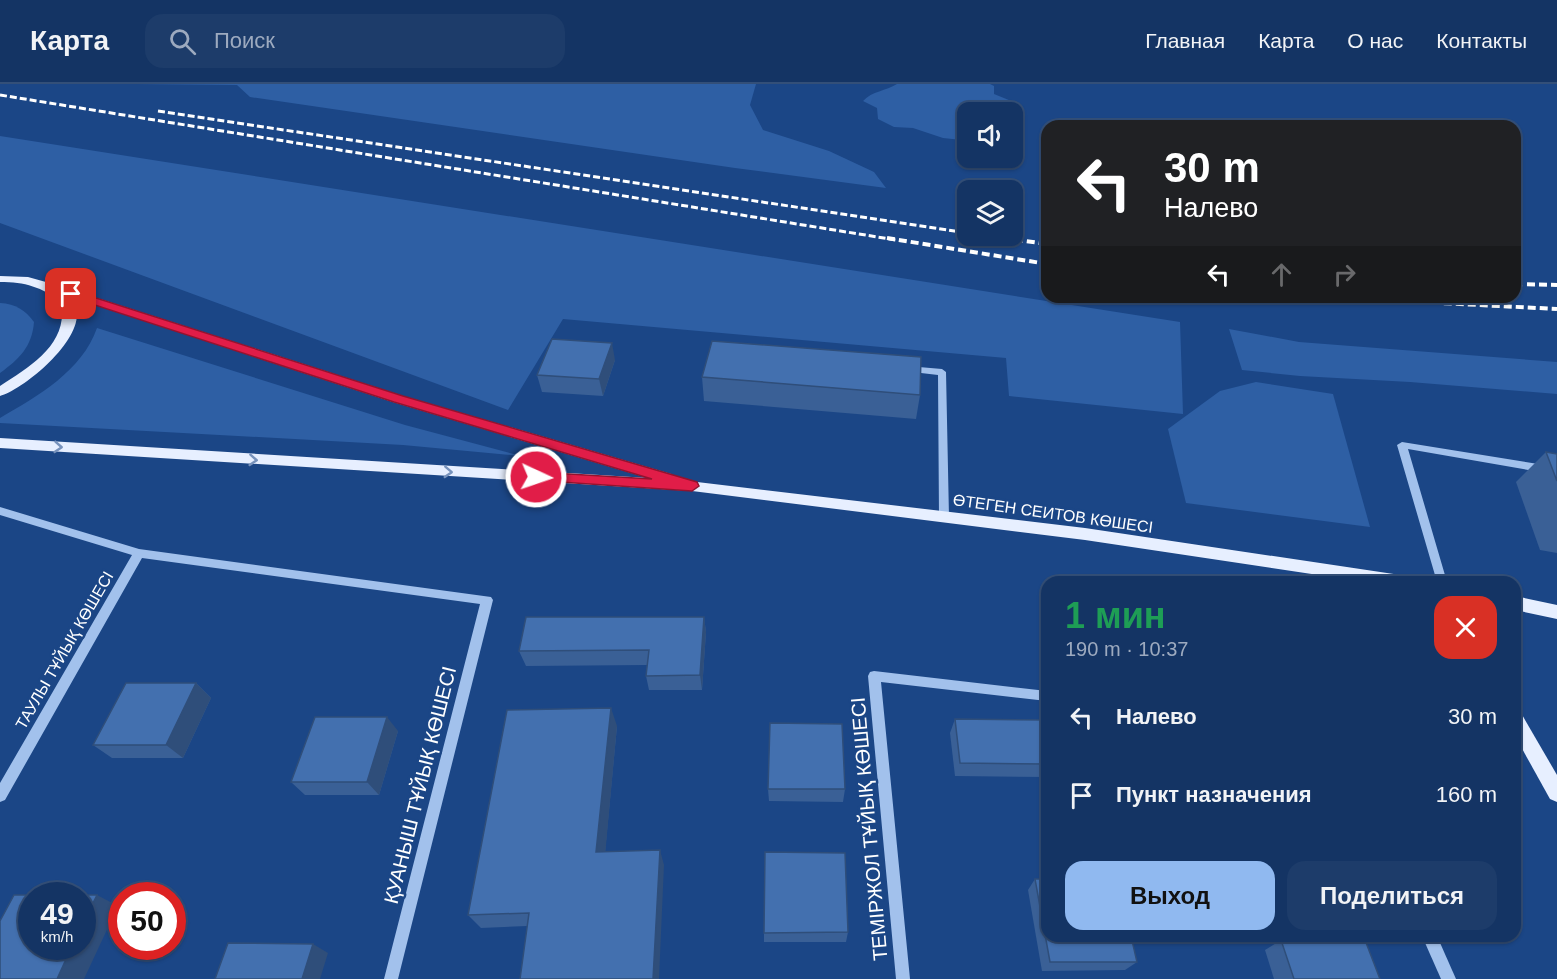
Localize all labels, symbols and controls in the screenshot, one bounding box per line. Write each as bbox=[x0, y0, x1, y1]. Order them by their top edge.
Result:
search box bbox=[145, 14, 565, 68]
text: Карта bbox=[30, 25, 109, 56]
icon: search bbox=[166, 25, 199, 58]
text: Поиск bbox=[214, 28, 275, 53]
text: Главная bbox=[1145, 29, 1225, 52]
text: Карта bbox=[1258, 29, 1314, 52]
text: О нас bbox=[1347, 29, 1403, 52]
text: Контакты bbox=[1436, 29, 1527, 52]
map controls bbox=[957, 102, 1023, 246]
button: sound bbox=[957, 102, 1023, 168]
icon: left bbox=[1065, 144, 1143, 222]
text: 30 m bbox=[1164, 144, 1260, 191]
button: layers bbox=[957, 180, 1023, 246]
text: Налево bbox=[1164, 193, 1258, 223]
icon: left bbox=[1202, 258, 1235, 291]
icon: ahead bbox=[1265, 258, 1298, 291]
icon: right bbox=[1328, 258, 1361, 291]
pin bbox=[45, 268, 96, 319]
icon: arrive bbox=[54, 277, 87, 310]
one-way arrow bbox=[54, 440, 63, 453]
position arrow bbox=[504, 445, 568, 509]
one-way arrow bbox=[248, 453, 257, 466]
one-way arrow bbox=[443, 466, 452, 479]
street label: ӨТЕГЕН СЕИТОВ КӨШЕСІ bbox=[952, 491, 1154, 536]
street label: ТАУЛЫ ТҰЙЫҚ КӨШЕСІ bbox=[11, 568, 117, 732]
text: 1 мин bbox=[1065, 595, 1166, 636]
button: close bbox=[1434, 596, 1497, 659]
text: 190 m · 10:37 bbox=[1065, 638, 1188, 660]
street label: ҚУАНЫШ ТҰЙЫҚ КӨШЕСІ bbox=[379, 664, 460, 906]
street label: ТЕМІРЖОЛ ТҰЙЫҚ КӨШЕСІ bbox=[846, 696, 891, 962]
icon: left bbox=[1065, 701, 1098, 734]
text: Налево bbox=[1116, 704, 1197, 729]
text: 30 m bbox=[1448, 704, 1497, 729]
icon: arrive bbox=[1065, 779, 1098, 812]
text: Пункт назначения bbox=[1116, 782, 1312, 807]
text: 160 m bbox=[1436, 782, 1497, 807]
button: Выход bbox=[1065, 861, 1275, 930]
button: Поделиться bbox=[1287, 861, 1497, 930]
speed limit sign: 50 bbox=[108, 882, 186, 960]
text: 49 bbox=[40, 897, 74, 930]
text: km/h bbox=[41, 928, 73, 945]

